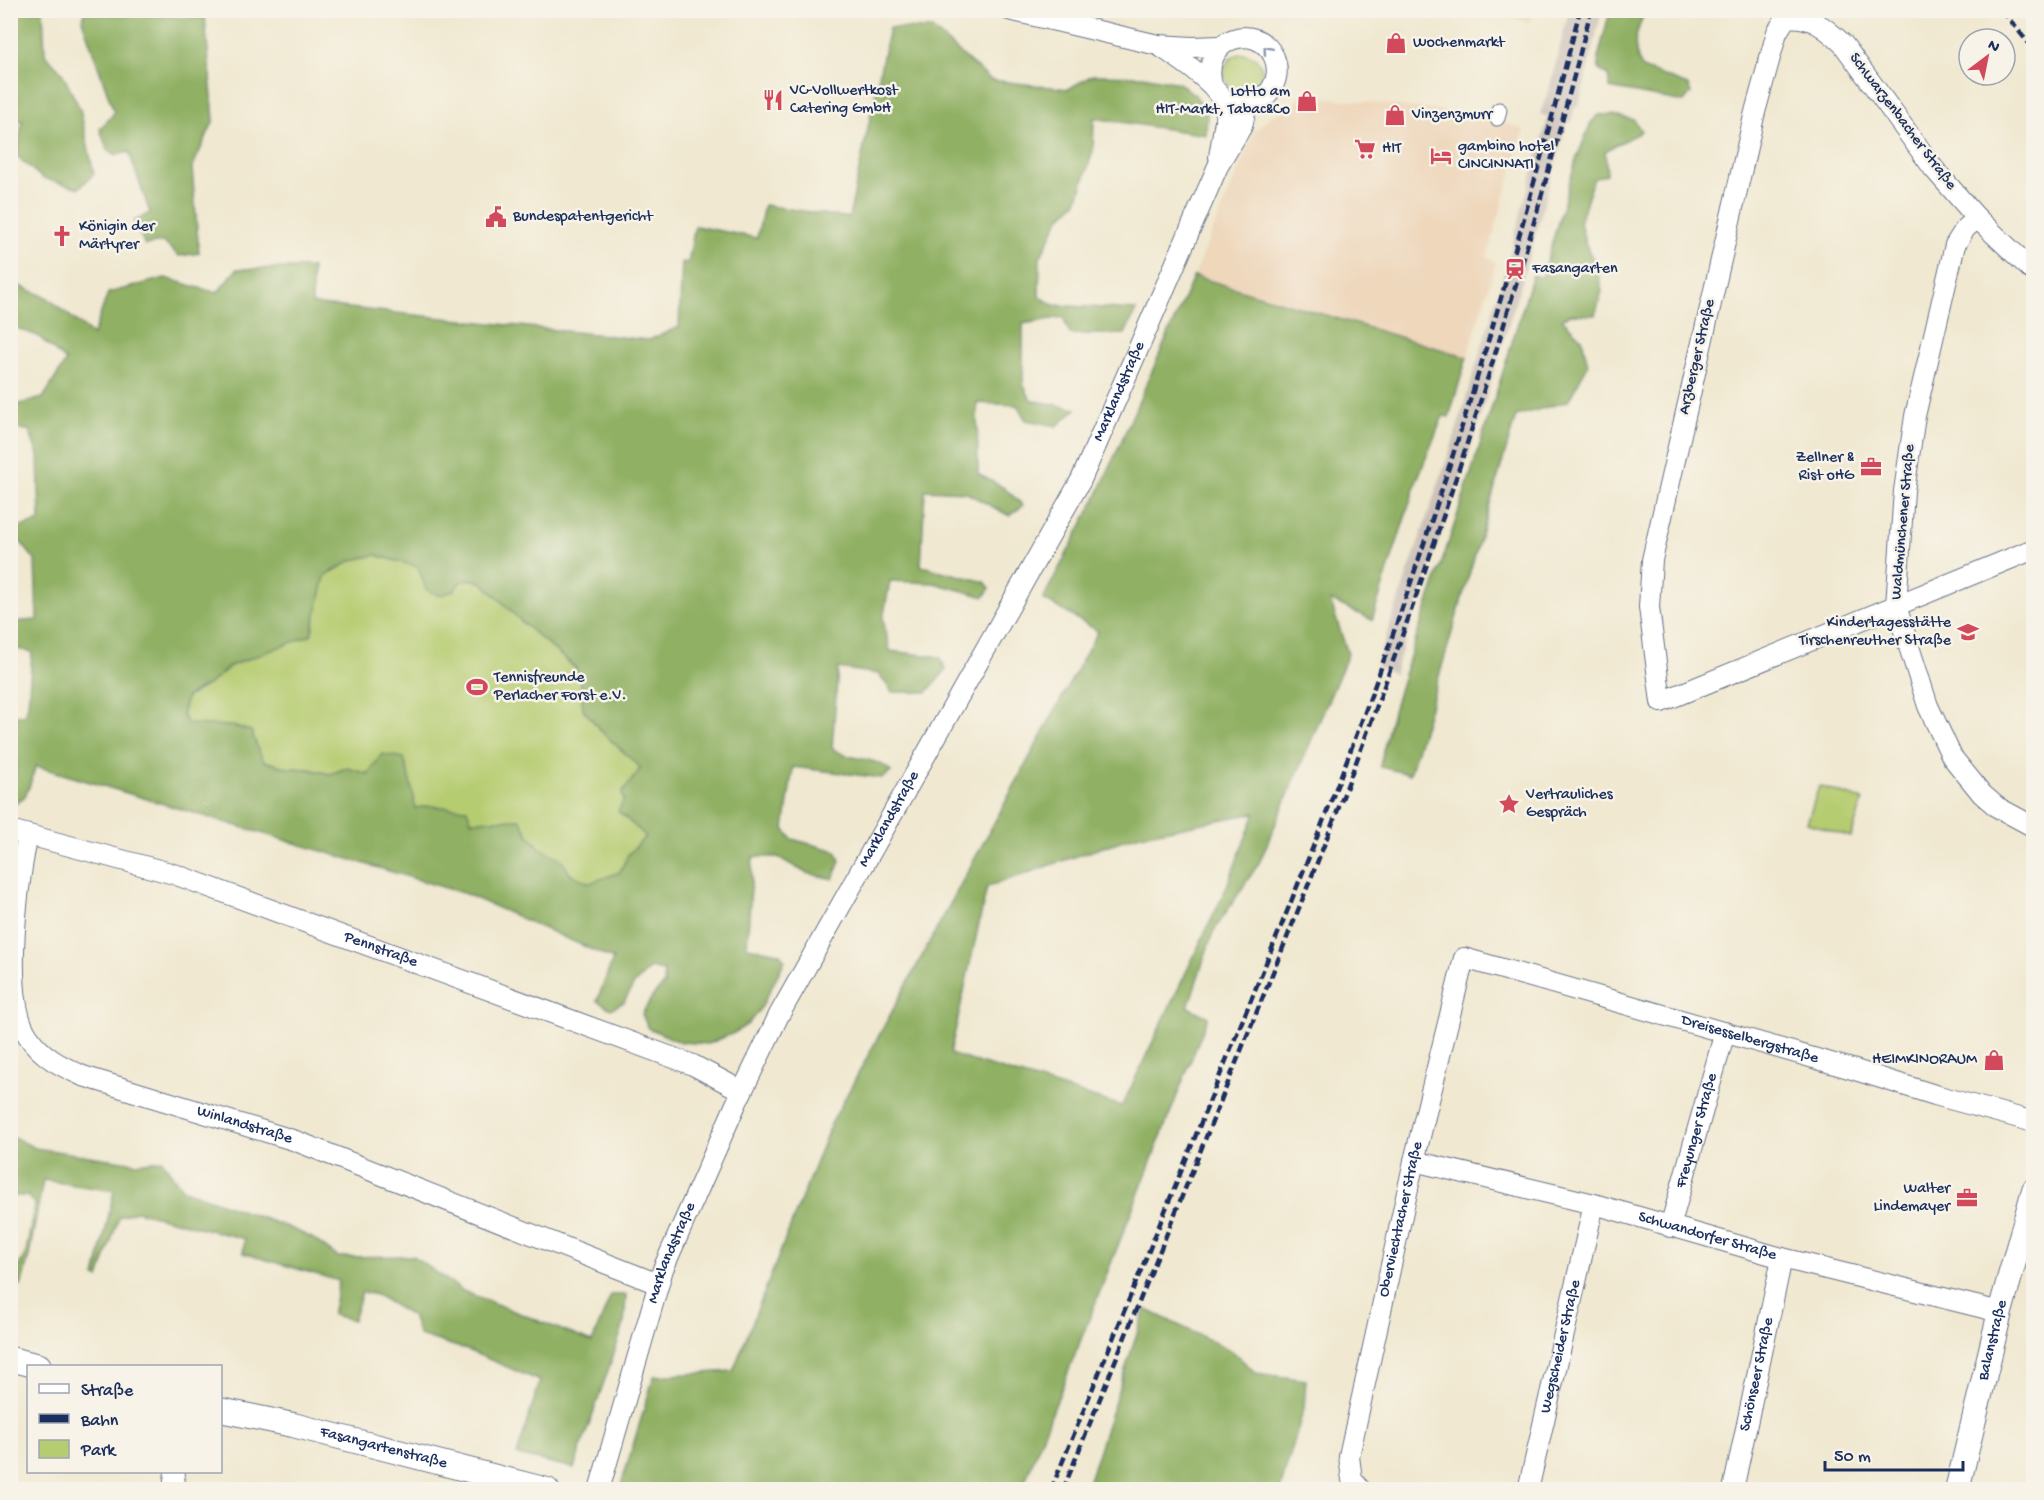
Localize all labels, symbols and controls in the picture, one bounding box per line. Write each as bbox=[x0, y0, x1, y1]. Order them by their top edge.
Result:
north arrow bbox=[1957, 27, 2017, 87]
shop icon: Wochenmarkt bbox=[1384, 31, 1408, 55]
place label: Wochenmarkt bbox=[1413, 34, 1506, 53]
text: N bbox=[1984, 36, 2003, 58]
one-way arrow bbox=[1264, 46, 1275, 57]
street label: Schwarzenbacher Straße bbox=[1844, 50, 1960, 195]
place label: VC-Vollwertkost Catering GmbH bbox=[789, 82, 899, 119]
place label: Lotto am HIT-Markt, Tabac&Co bbox=[1156, 83, 1291, 120]
restaurant icon: VC-Vollwertkost Catering GmbH bbox=[761, 88, 785, 112]
shop icon: Lotto am HIT-Markt, Tabac&Co bbox=[1295, 89, 1319, 113]
shop icon: Vinzenzmurr bbox=[1383, 103, 1407, 127]
place label: Vinzenzmurr bbox=[1411, 106, 1493, 125]
supermarket icon: HIT bbox=[1353, 137, 1377, 161]
place label: gambino hotel CINCINNATI bbox=[1458, 138, 1554, 175]
place label: HIT bbox=[1382, 140, 1402, 159]
hotel icon: gambino hotel CINCINNATI bbox=[1429, 144, 1453, 168]
public building icon: Bundespatentgericht bbox=[484, 205, 508, 229]
place label: Bundespatentgericht bbox=[512, 208, 654, 227]
place label: Königin der Märtyrer bbox=[79, 218, 156, 255]
church icon: Königin der Märtyrer bbox=[50, 224, 74, 248]
station icon: Fasangarten bbox=[1503, 257, 1527, 281]
place label: Fasangarten bbox=[1531, 260, 1618, 279]
street label: Arzberger Straße bbox=[1675, 297, 1721, 417]
street label: Marklandstraße bbox=[1089, 338, 1150, 445]
street label: Waldmünchener Straße bbox=[1888, 443, 1920, 601]
place label: Zellner & Rist oHG bbox=[1796, 449, 1855, 486]
office icon: Zellner & Rist oHG bbox=[1859, 455, 1883, 479]
place label: Kindertagesstätte Tirschenreuther Straße bbox=[1798, 614, 1952, 651]
school or university icon: Kindertagesstätte Tirschenreuther Straße bbox=[1956, 620, 1980, 644]
place label: Tennisfreunde Perlacher Forst e.V. bbox=[493, 669, 626, 706]
sports icon: Tennisfreunde Perlacher Forst e.V. bbox=[465, 675, 489, 699]
street label: Marklandstraße bbox=[855, 767, 924, 871]
place label: Vertrauliches Gespräch bbox=[1525, 786, 1614, 823]
place icon: Vertrauliches Gespräch bbox=[1497, 792, 1521, 816]
street label: Pennstraße bbox=[340, 927, 421, 973]
street label: Dreisesselbergstraße bbox=[1678, 1011, 1821, 1069]
shop icon: HEIMKINORAUM bbox=[1982, 1048, 2006, 1072]
place label: HEIMKINORAUM bbox=[1872, 1051, 1978, 1070]
street label: Freyunger Straße bbox=[1672, 1070, 1723, 1191]
street label: Winlandstraße bbox=[194, 1102, 295, 1149]
street label: Oberviechtacher Straße bbox=[1375, 1139, 1428, 1299]
place label: Walter Lindemayer bbox=[1873, 1180, 1951, 1217]
office icon: Walter Lindemayer bbox=[1955, 1186, 1979, 1210]
street label: Marklandstraße bbox=[644, 1199, 701, 1306]
street label: Schwandorfer Straße bbox=[1636, 1208, 1779, 1266]
street label: Wegscheider Straße bbox=[1536, 1278, 1586, 1415]
street label: Balanstraße bbox=[1974, 1297, 2013, 1383]
street label: Schönseer Straße bbox=[1736, 1315, 1779, 1433]
legend bbox=[27, 1365, 222, 1473]
text: Straße bbox=[81, 1381, 134, 1402]
text: Bahn bbox=[80, 1411, 119, 1432]
street label: Fasangartenstraße bbox=[317, 1423, 450, 1474]
scale bar bbox=[1825, 1434, 1963, 1472]
text: Park bbox=[80, 1441, 117, 1462]
text: 50 m bbox=[1834, 1447, 1871, 1468]

